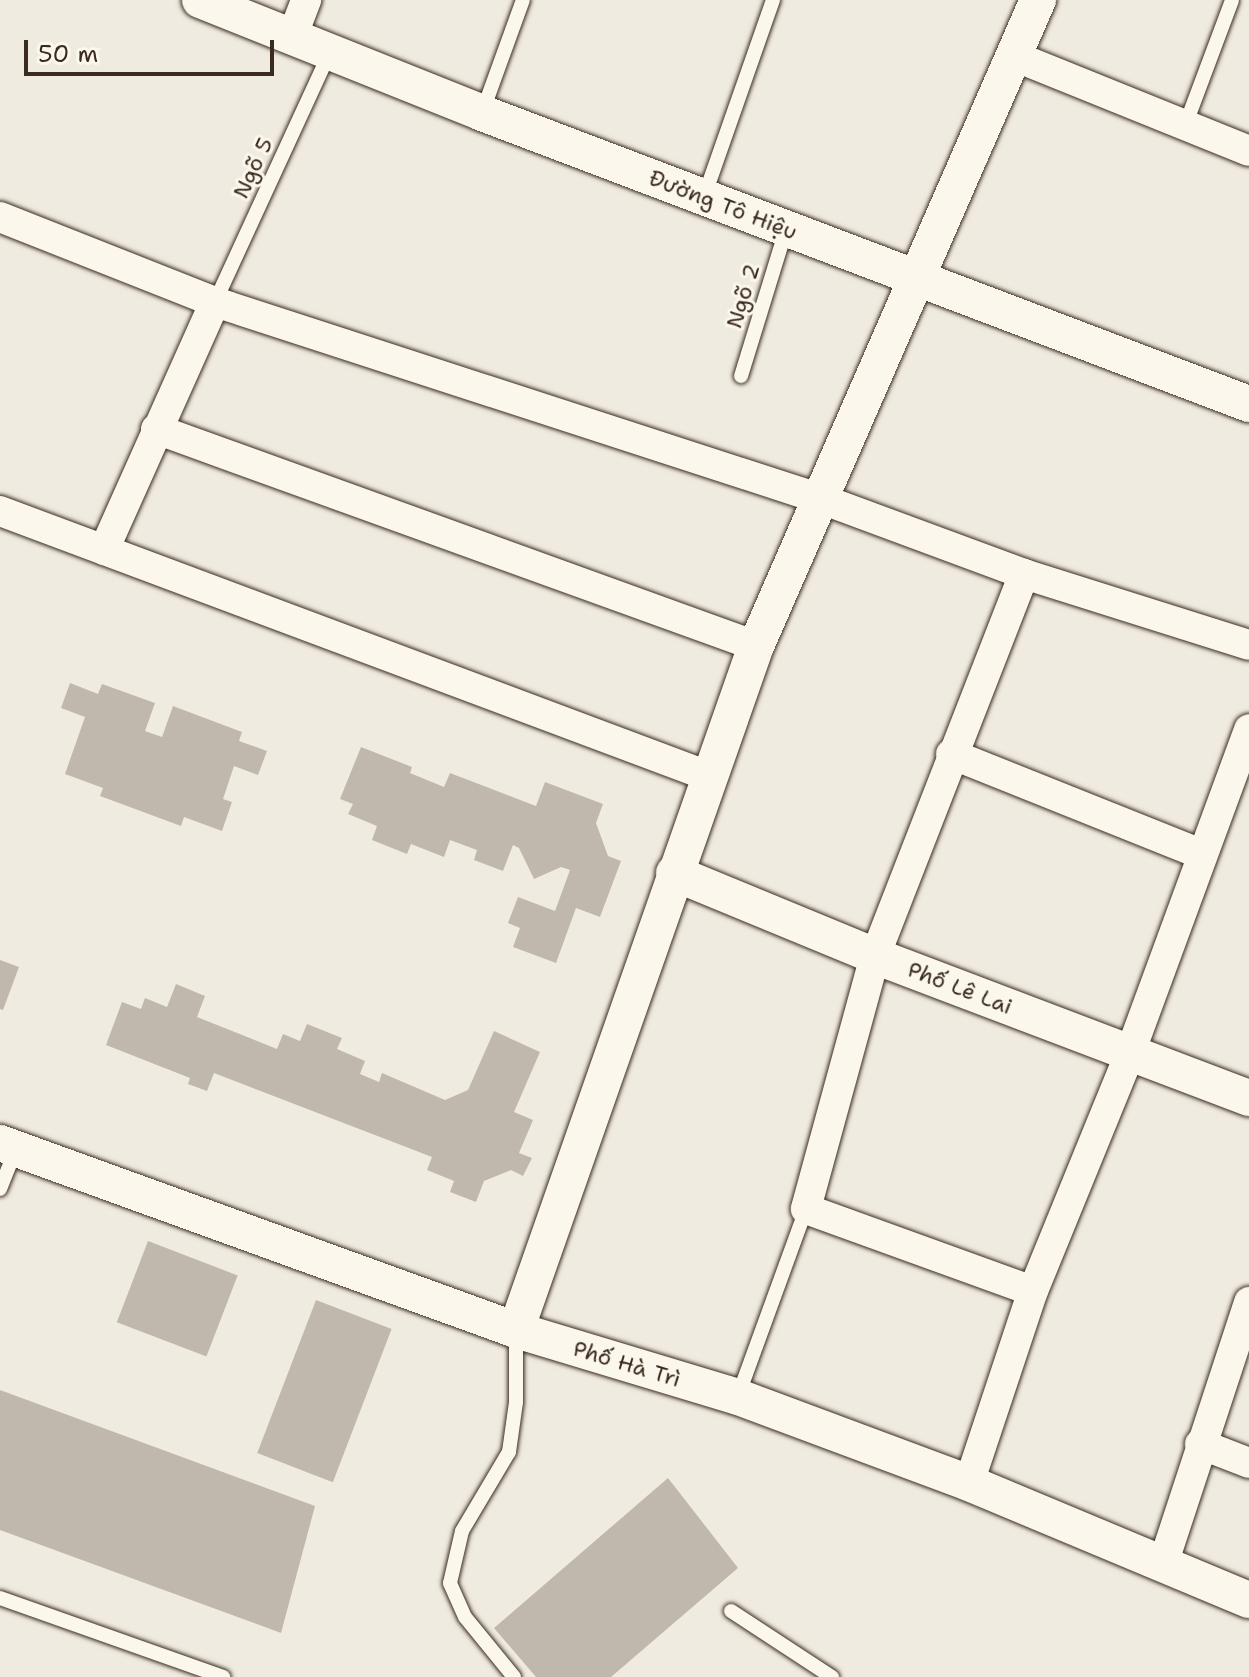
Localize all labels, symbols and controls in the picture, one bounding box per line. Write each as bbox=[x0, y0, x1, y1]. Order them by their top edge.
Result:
scale bar bbox=[28, 24, 278, 74]
text: 50 m bbox=[38, 38, 98, 70]
street label: Ngõ 5 bbox=[227, 133, 279, 203]
street label: Đường Tô Hiệu bbox=[645, 165, 801, 245]
street label: Ngõ 2 bbox=[721, 261, 765, 331]
street label: Phố Lê Lai bbox=[904, 956, 1016, 1020]
street label: Phố Hà Trì bbox=[570, 1335, 684, 1393]

